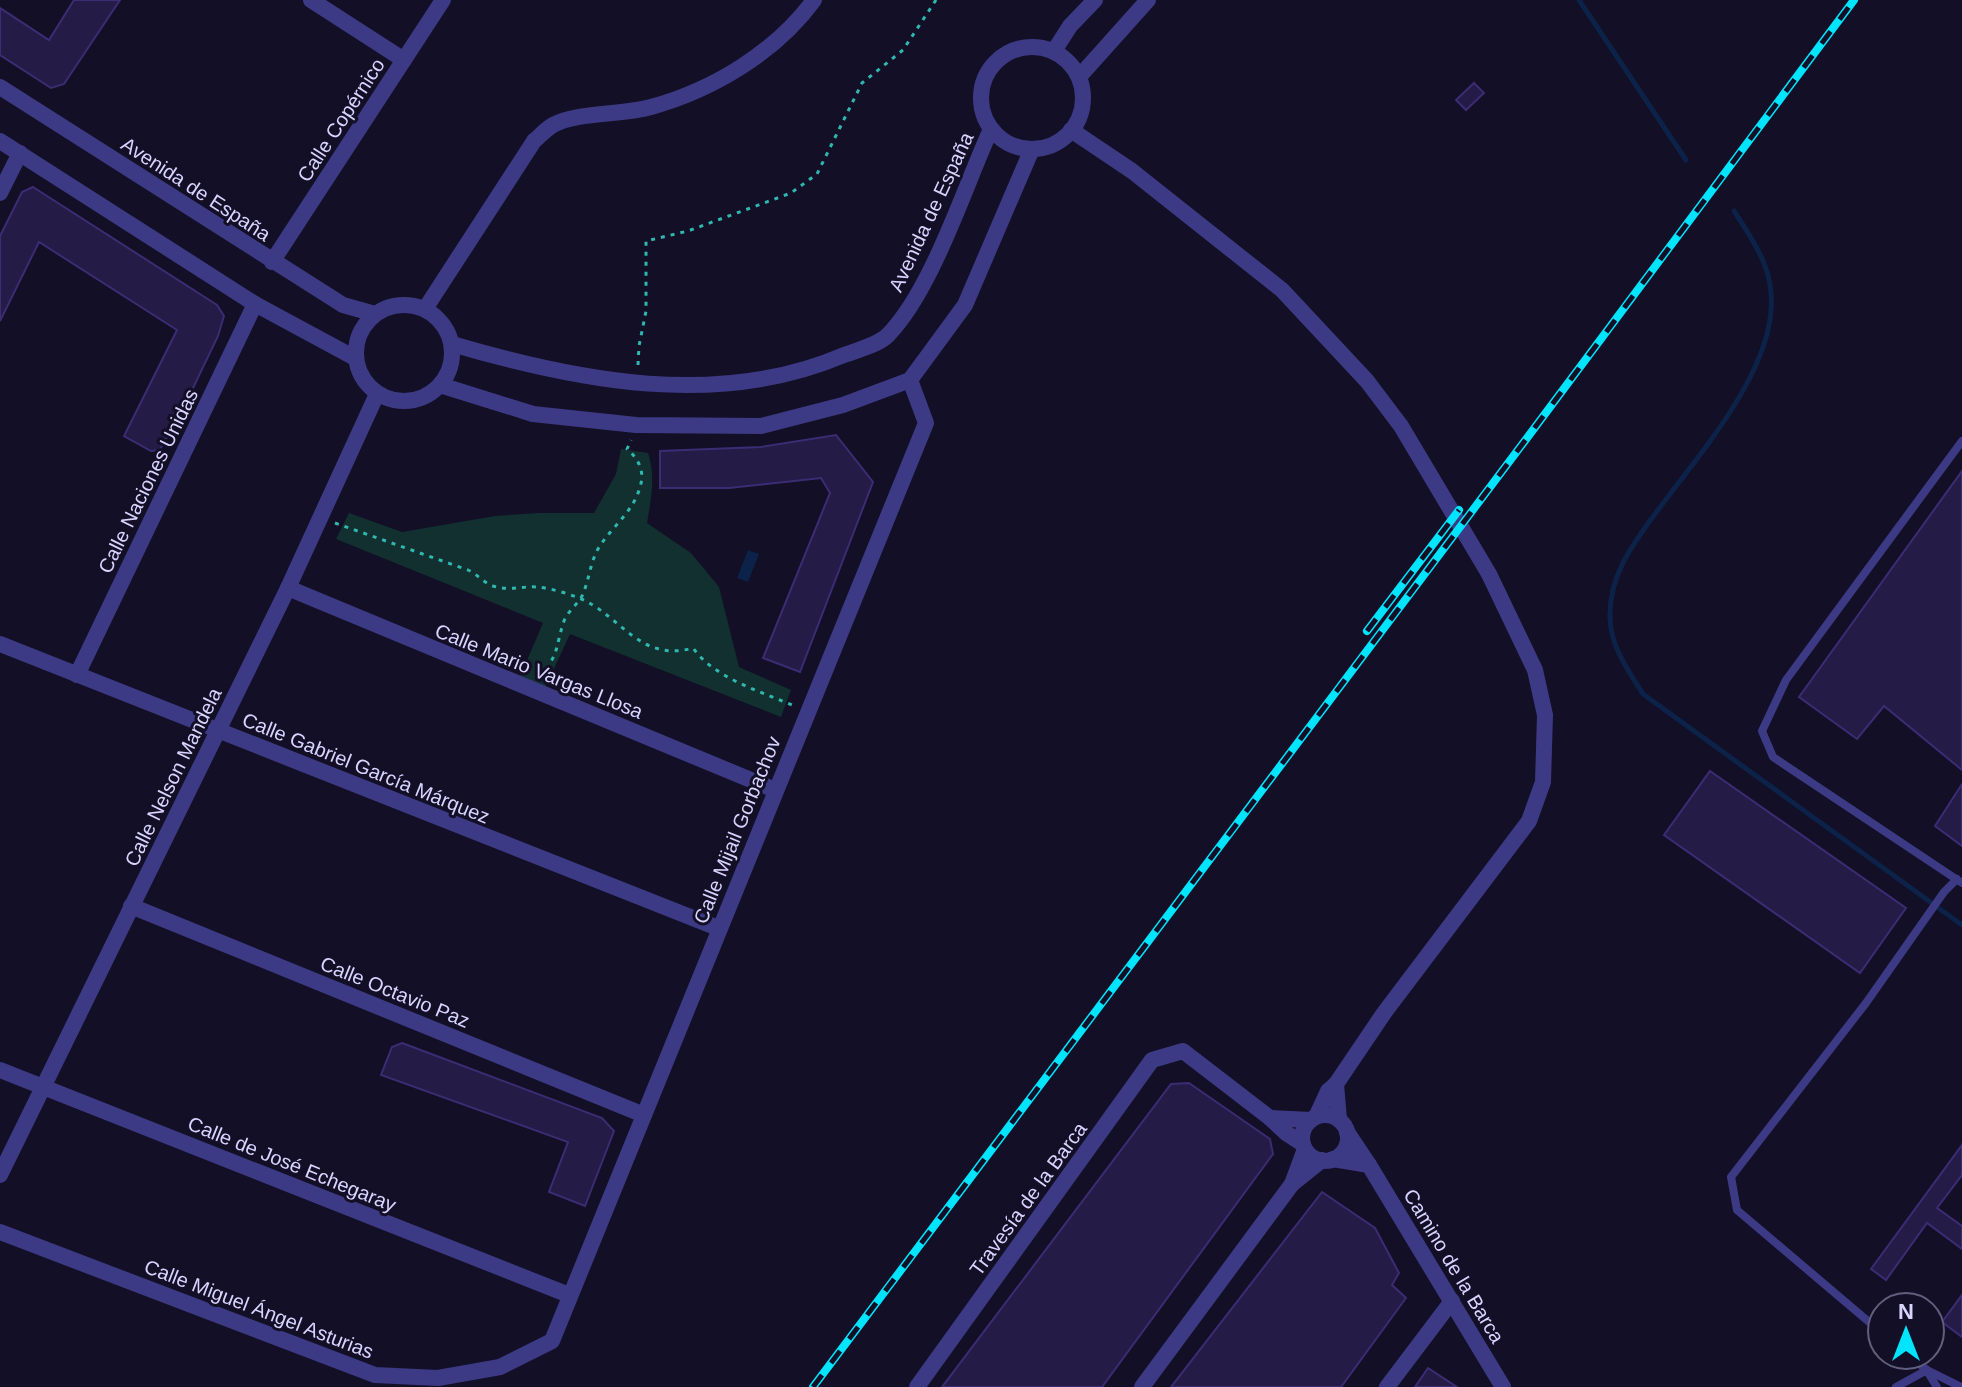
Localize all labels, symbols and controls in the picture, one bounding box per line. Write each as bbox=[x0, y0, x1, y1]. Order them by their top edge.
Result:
street label: Calle Copérnico bbox=[293, 54, 389, 186]
street label: Avenida de España bbox=[884, 128, 978, 295]
street label: Avenida de España bbox=[117, 133, 275, 246]
street label: Calle Naciones Unidas bbox=[94, 385, 202, 577]
street label: Calle Mario Vargas Llosa bbox=[432, 619, 647, 723]
street label: Calle Nelson Mandela bbox=[120, 683, 226, 870]
street label: Calle Gabriel García Márquez bbox=[239, 708, 493, 828]
street label: Calle Mijail Gorbachov bbox=[689, 733, 785, 927]
street label: Calle Octavio Paz bbox=[317, 952, 473, 1032]
street label: Calle de José Echegaray bbox=[185, 1112, 399, 1216]
street label: Travesía de la Barca bbox=[965, 1117, 1091, 1280]
street label: Camino de la Barca bbox=[1399, 1185, 1509, 1348]
street label: Calle Miguel Ángel Asturias bbox=[141, 1255, 377, 1363]
north arrow bbox=[1866, 1291, 1946, 1371]
text: N bbox=[1898, 1299, 1914, 1324]

